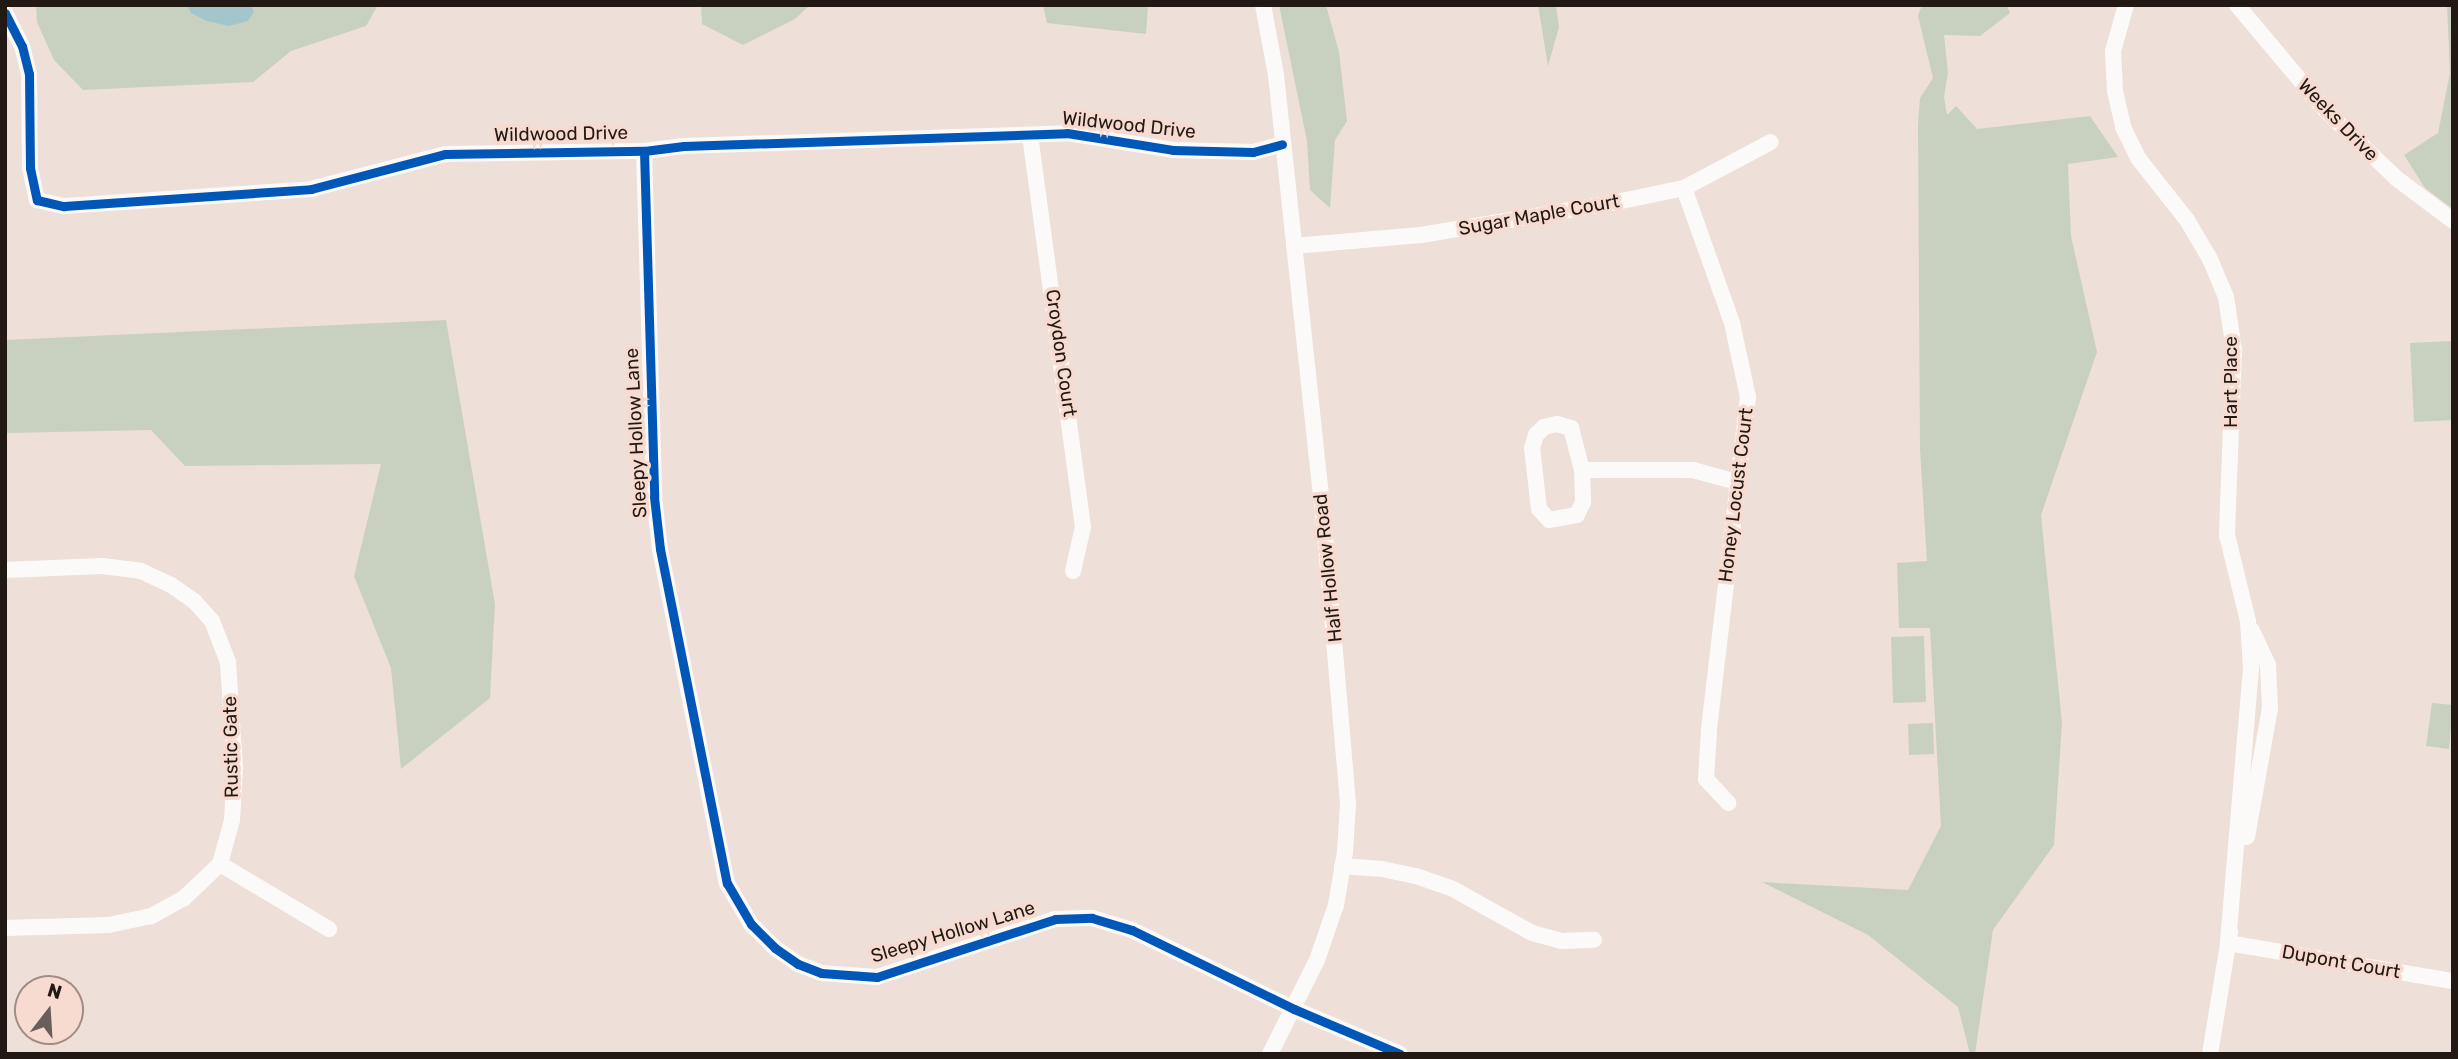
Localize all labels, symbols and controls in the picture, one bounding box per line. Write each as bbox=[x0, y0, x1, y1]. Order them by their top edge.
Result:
street label: Weeks Drive bbox=[2293, 74, 2383, 166]
street label: Wildwood Drive bbox=[1061, 107, 1197, 143]
street label: Wildwood Drive bbox=[494, 121, 628, 147]
street label: Sugar Maple Court bbox=[1457, 190, 1621, 240]
street label: Croydon Court bbox=[1041, 288, 1081, 418]
street label: Hart Place bbox=[2220, 336, 2242, 428]
street label: Sleepy Hollow Lane bbox=[620, 347, 652, 519]
street label: Honey Locust Court bbox=[1714, 406, 1758, 584]
street label: Half Hollow Road bbox=[1309, 492, 1347, 644]
street label: Rustic Gate bbox=[219, 696, 243, 798]
street label: Sleepy Hollow Lane bbox=[868, 896, 1038, 968]
street label: Dupont Court bbox=[2280, 940, 2402, 984]
north arrow bbox=[14, 975, 84, 1045]
text: N bbox=[45, 978, 65, 1004]

